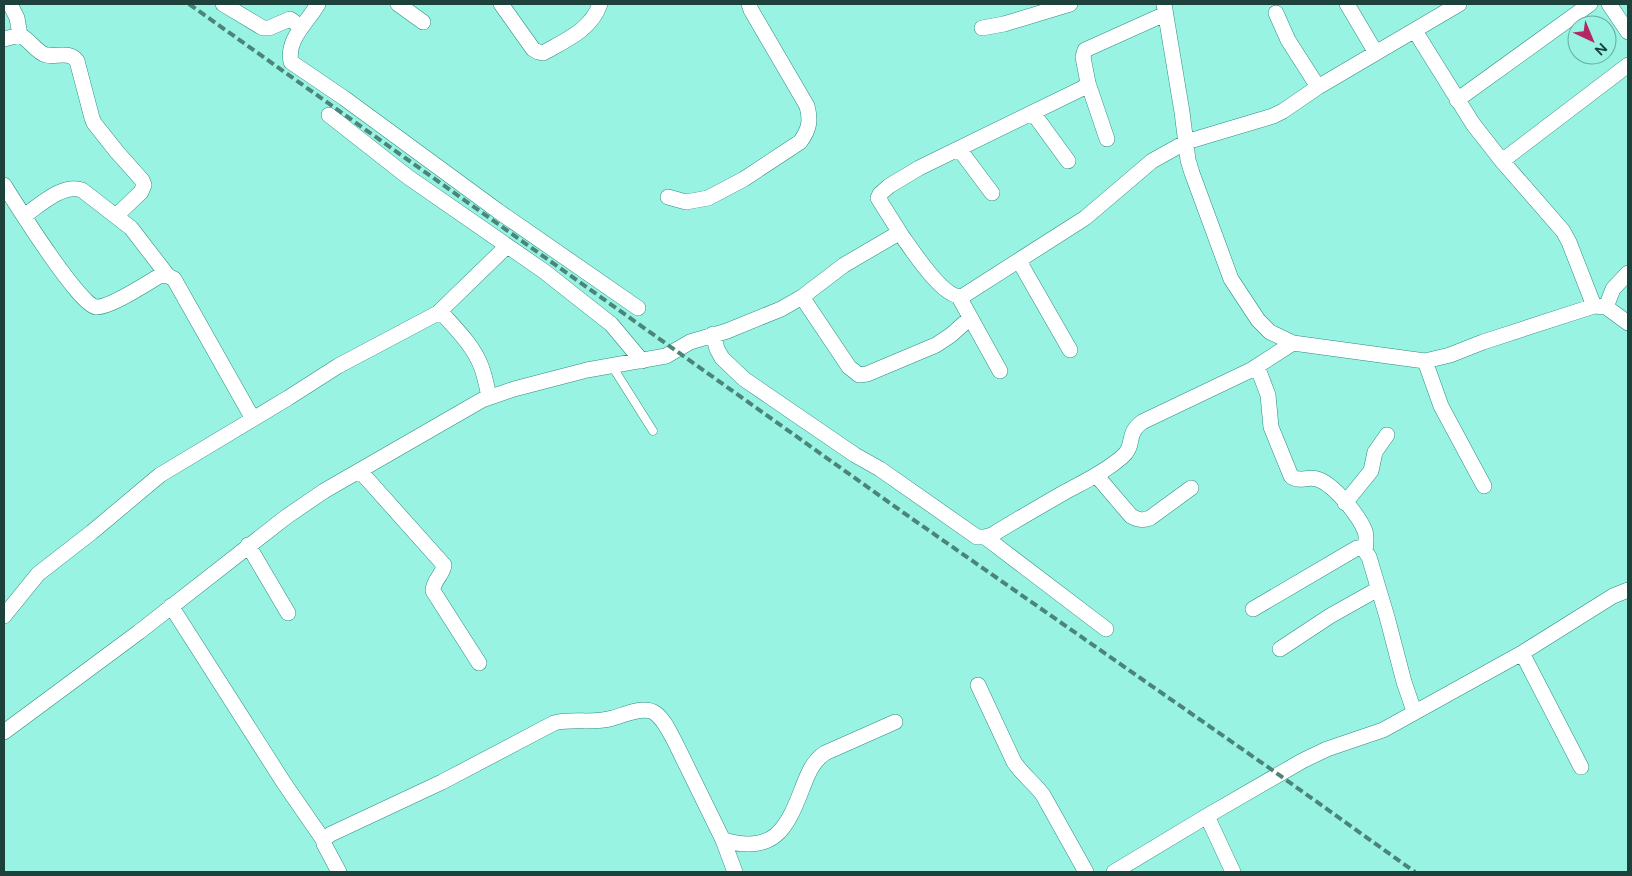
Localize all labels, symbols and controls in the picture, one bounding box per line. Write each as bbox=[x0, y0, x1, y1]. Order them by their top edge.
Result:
north arrow bbox=[1567, 15, 1617, 65]
text: N bbox=[1591, 39, 1610, 59]

